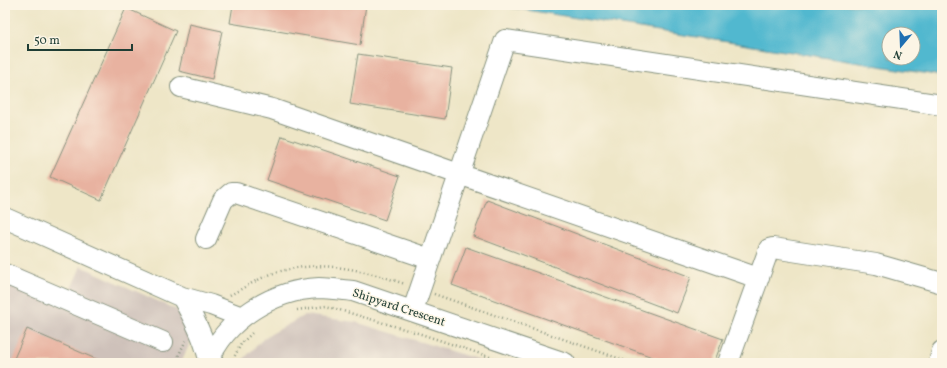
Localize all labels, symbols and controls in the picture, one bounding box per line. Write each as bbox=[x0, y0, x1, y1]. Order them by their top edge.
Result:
scale bar bbox=[28, 26, 132, 52]
north arrow bbox=[881, 26, 921, 66]
text: 50 m bbox=[34, 33, 60, 49]
text: N bbox=[892, 46, 904, 62]
street label: Shipyard Crescent bbox=[350, 285, 447, 331]

